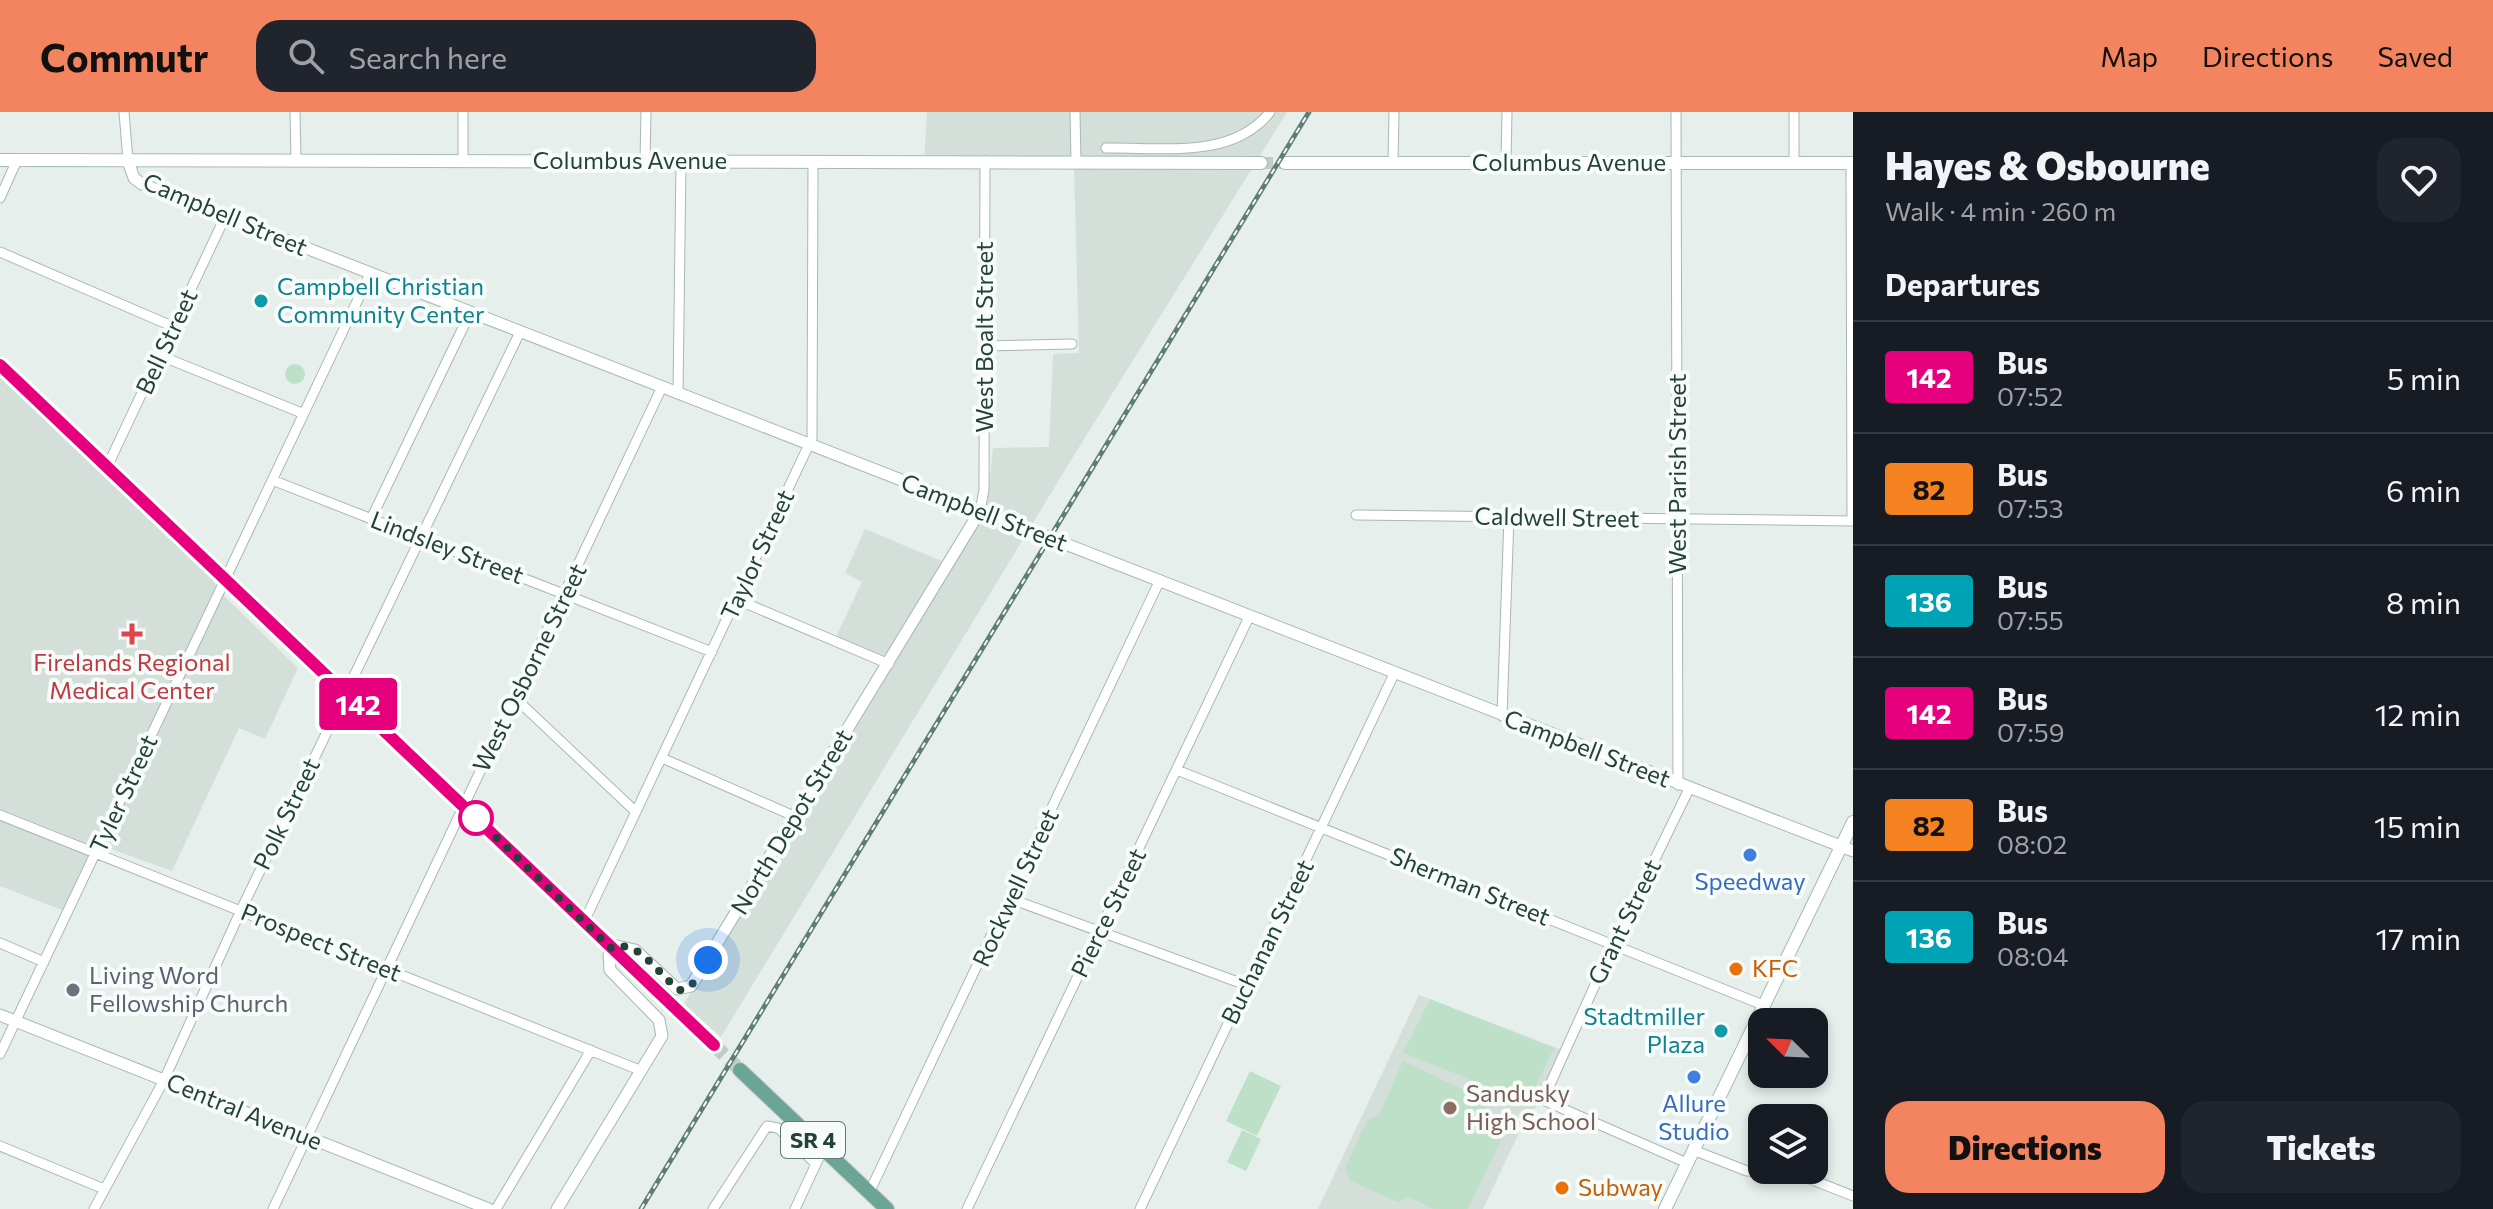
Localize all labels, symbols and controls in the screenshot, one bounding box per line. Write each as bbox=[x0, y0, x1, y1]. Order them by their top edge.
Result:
search box bbox=[256, 20, 816, 92]
text: Commutr bbox=[40, 33, 208, 80]
icon: search bbox=[284, 34, 328, 78]
text: Search here bbox=[348, 38, 507, 75]
text: Map bbox=[2100, 39, 2158, 73]
text: Directions bbox=[2202, 39, 2333, 73]
text: Saved bbox=[2377, 39, 2453, 73]
button: heart bbox=[2377, 138, 2461, 222]
text: Hayes & Osbourne bbox=[1885, 141, 2210, 188]
street label: Columbus Avenue bbox=[533, 145, 727, 174]
street label: Columbus Avenue bbox=[1472, 147, 1666, 176]
street label: Campbell Street bbox=[139, 166, 312, 261]
text: Walk · 4 min · 260 m bbox=[1885, 195, 2116, 226]
street label: West Boalt Street bbox=[969, 241, 998, 433]
text: Departures bbox=[1885, 265, 2040, 302]
place label: Campbell Christian Community Center bbox=[277, 271, 485, 328]
street label: Bell Street bbox=[129, 284, 203, 399]
marker: Campbell Christian Community Center bbox=[252, 292, 270, 310]
text: Bus bbox=[1997, 343, 2048, 380]
text: 5 min bbox=[2387, 359, 2461, 396]
text: 142 bbox=[1906, 360, 1952, 394]
street label: West Parish Street bbox=[1662, 373, 1691, 575]
text: 07:52 bbox=[1997, 380, 2063, 411]
text: Bus bbox=[1997, 455, 2048, 492]
street label: Campbell Street bbox=[897, 467, 1072, 557]
text: 6 min bbox=[2386, 471, 2461, 508]
text: 82 bbox=[1912, 472, 1946, 506]
street label: Taylor Street bbox=[714, 484, 800, 624]
text: 07:53 bbox=[1997, 492, 2064, 523]
street label: Caldwell Street bbox=[1474, 501, 1640, 532]
street label: Lindsley Street bbox=[367, 504, 528, 589]
street label: West Osborne Street bbox=[466, 558, 592, 776]
text: Bus bbox=[1997, 567, 2048, 604]
text: 8 min bbox=[2386, 583, 2461, 620]
text: 136 bbox=[1906, 584, 1952, 618]
text: 07:55 bbox=[1997, 604, 2064, 635]
marker: Firelands Regional Medical Center bbox=[121, 623, 143, 645]
place label: Firelands Regional Medical Center bbox=[33, 647, 231, 704]
line badge: 142 bbox=[312, 678, 404, 730]
text: Bus bbox=[1997, 679, 2048, 716]
text: 142 bbox=[335, 687, 381, 721]
text: 12 min bbox=[2375, 695, 2461, 732]
text: 142 bbox=[1906, 696, 1952, 730]
street label: Campbell Street bbox=[1500, 703, 1675, 793]
text: 07:59 bbox=[1997, 716, 2064, 747]
street label: North Depot Street bbox=[724, 723, 858, 919]
street label: Tyler Street bbox=[83, 730, 163, 857]
street label: Polk Street bbox=[246, 753, 325, 874]
text: Bus bbox=[1997, 791, 2048, 828]
unlabelled marker bbox=[459, 801, 493, 835]
street label: Rockwell Street bbox=[965, 804, 1064, 971]
text: 15 min bbox=[2374, 807, 2461, 844]
text: 82 bbox=[1912, 808, 1946, 842]
text: 08:02 bbox=[1997, 828, 2067, 859]
street label: Sherman Street bbox=[1386, 840, 1555, 931]
street label: Pierce Street bbox=[1064, 843, 1151, 982]
marker: Speedway bbox=[1741, 846, 1759, 864]
street label: Buchanan Street bbox=[1214, 854, 1319, 1028]
street label: Grant Street bbox=[1581, 854, 1666, 989]
place label: Speedway bbox=[1694, 866, 1806, 895]
street label: Prospect Street bbox=[237, 896, 406, 987]
text: Bus bbox=[1997, 903, 2048, 940]
text: 17 min bbox=[2376, 919, 2461, 956]
text: 136 bbox=[1906, 920, 1952, 954]
your location bbox=[688, 940, 728, 980]
text: 08:04 bbox=[1997, 940, 2068, 971]
place label: KFC bbox=[1752, 953, 1798, 982]
place label: Living Word Fellowship Church bbox=[89, 960, 288, 1017]
marker: KFC bbox=[1727, 960, 1745, 978]
marker: Living Word Fellowship Church bbox=[64, 981, 82, 999]
place label: Stadtmiller Plaza bbox=[1584, 1001, 1705, 1058]
north arrow bbox=[1748, 1008, 1828, 1088]
map controls bbox=[1748, 1008, 1828, 1184]
marker: Stadtmiller Plaza bbox=[1712, 1022, 1730, 1040]
street label: Central Avenue bbox=[162, 1066, 327, 1155]
marker: Allure Studio bbox=[1685, 1068, 1703, 1086]
place label: Sandusky High School bbox=[1466, 1078, 1596, 1135]
place label: Allure Studio bbox=[1658, 1088, 1730, 1145]
marker: Sandusky High School bbox=[1441, 1099, 1459, 1117]
button: Directions bbox=[1885, 1101, 2165, 1193]
button: Tickets bbox=[2181, 1101, 2461, 1193]
button: layers bbox=[1748, 1104, 1828, 1184]
road number: SR 4 bbox=[781, 1122, 845, 1158]
place label: Subway bbox=[1578, 1172, 1663, 1201]
marker: Subway bbox=[1553, 1179, 1571, 1197]

